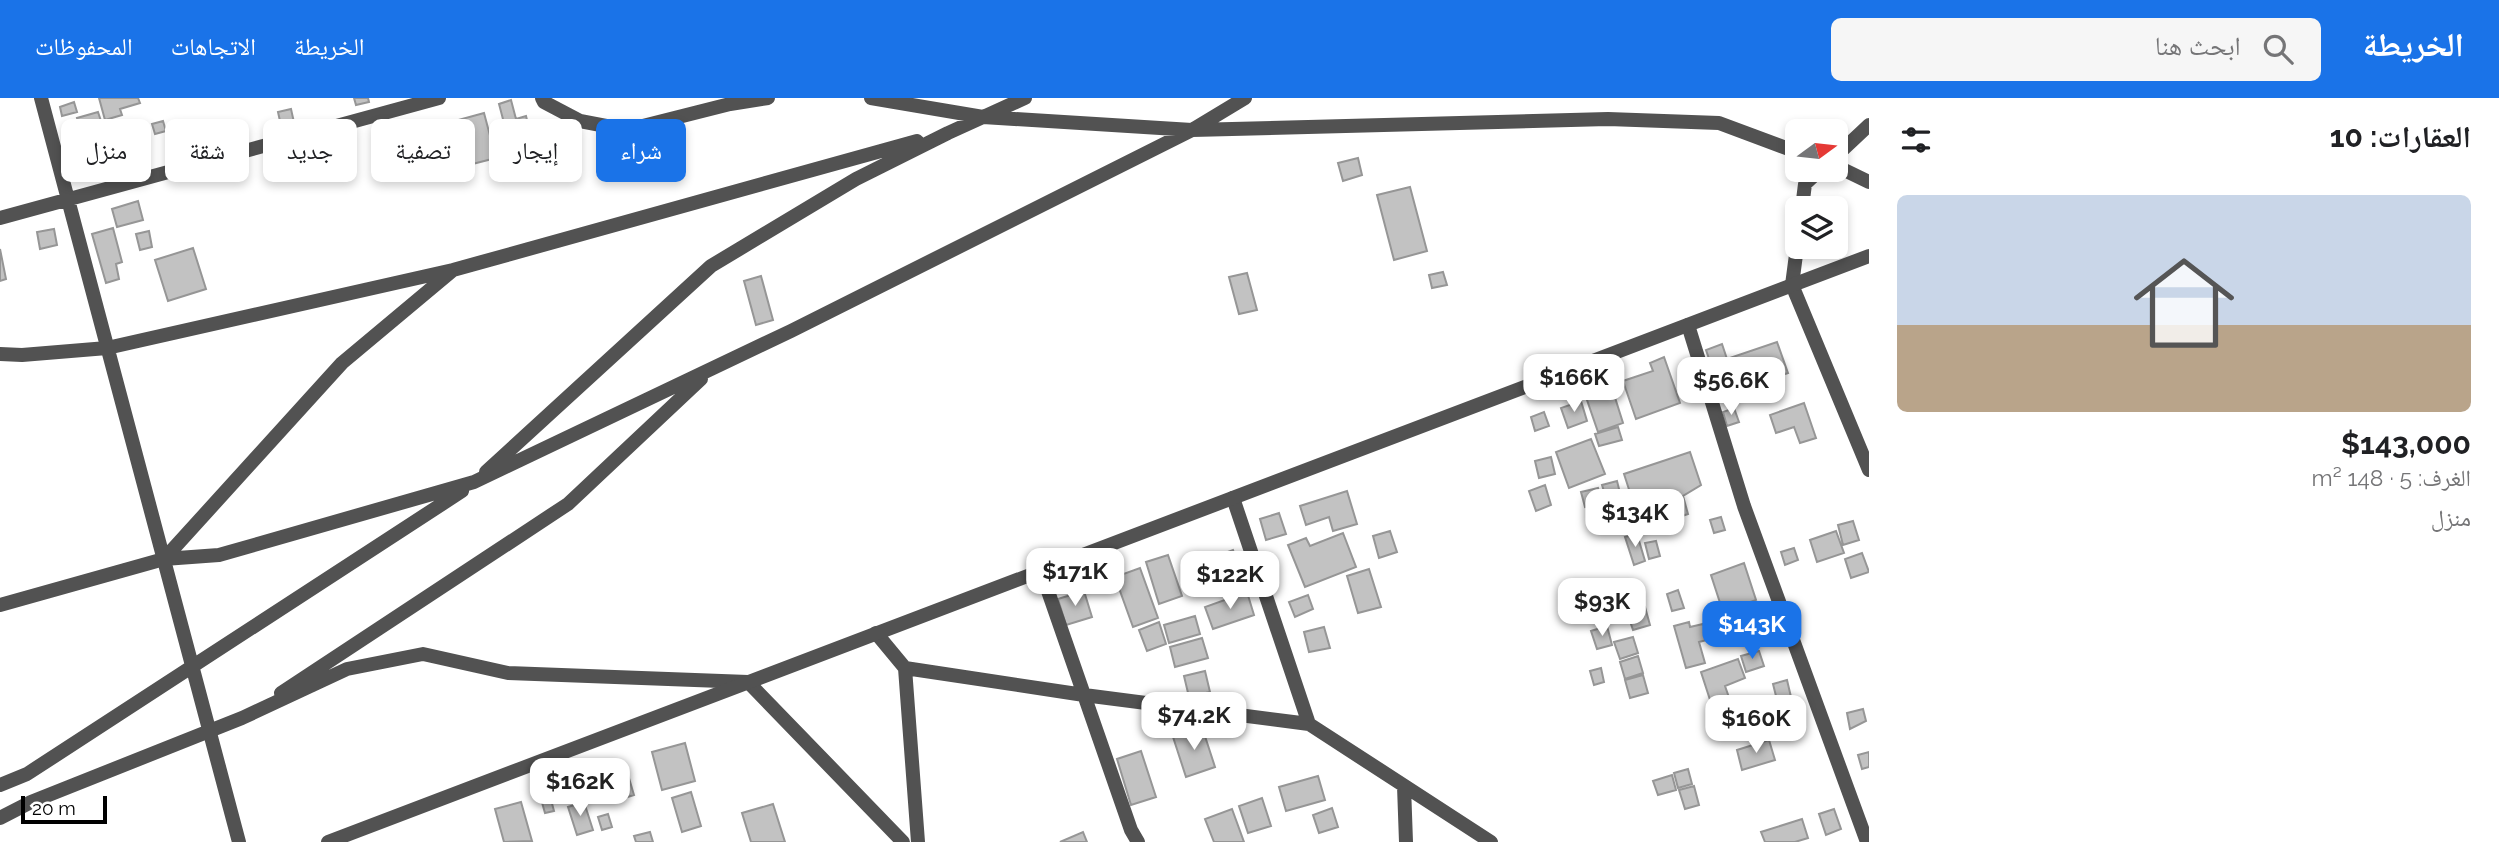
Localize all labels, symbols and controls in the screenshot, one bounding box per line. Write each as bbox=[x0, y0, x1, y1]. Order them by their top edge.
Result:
search box bbox=[1831, 18, 2321, 81]
text: الخريطة bbox=[2363, 25, 2464, 64]
icon: search bbox=[2259, 30, 2297, 68]
text: ابحث هنا bbox=[2155, 31, 2241, 61]
text: المحفوظات bbox=[35, 32, 133, 61]
text: الاتجاهات bbox=[171, 32, 256, 61]
text: الخريطة bbox=[294, 32, 365, 61]
chip: منزل bbox=[61, 119, 151, 182]
chip: شقة bbox=[165, 119, 249, 182]
chip: جديد bbox=[263, 119, 357, 182]
chip: تصفية bbox=[371, 119, 475, 182]
chip: إيجار bbox=[489, 119, 582, 182]
chip: شراء bbox=[596, 119, 686, 182]
north arrow bbox=[1785, 119, 1848, 182]
map controls bbox=[1785, 119, 1848, 259]
text: العقارات: 10 bbox=[2330, 119, 2471, 154]
icon: filters bbox=[1897, 121, 1935, 159]
button: layers bbox=[1785, 196, 1848, 259]
icon: home bbox=[2121, 240, 2247, 366]
pin: $166K bbox=[1525, 354, 1623, 414]
pin: $56.6K bbox=[1674, 358, 1788, 417]
text: $166K bbox=[1539, 363, 1609, 390]
text: $56.6K bbox=[1693, 366, 1769, 393]
text: $143,000 bbox=[2341, 426, 2471, 461]
text: الغرف: 5 · 148 m² bbox=[2312, 464, 2471, 491]
pin: $134K bbox=[1586, 490, 1684, 549]
text: $134K bbox=[1601, 498, 1669, 525]
text: منزل bbox=[2431, 504, 2471, 531]
pin: $171K bbox=[1026, 548, 1124, 608]
pin: $122K bbox=[1181, 552, 1279, 611]
text: $171K bbox=[1042, 557, 1108, 584]
text: $122K bbox=[1196, 560, 1264, 587]
pin: $93K bbox=[1561, 578, 1643, 638]
text: $93K bbox=[1574, 587, 1630, 614]
pin: $143K bbox=[1703, 602, 1801, 661]
text: $143K bbox=[1718, 610, 1786, 637]
pin: $74.2K bbox=[1137, 692, 1251, 752]
pin: $160K bbox=[1707, 696, 1805, 755]
text: $74.2K bbox=[1157, 701, 1231, 728]
text: $160K bbox=[1721, 704, 1791, 731]
pin: $162K bbox=[531, 758, 629, 818]
text: $162K bbox=[546, 767, 614, 794]
scale bar bbox=[21, 793, 107, 825]
text: 20 m bbox=[32, 797, 76, 819]

